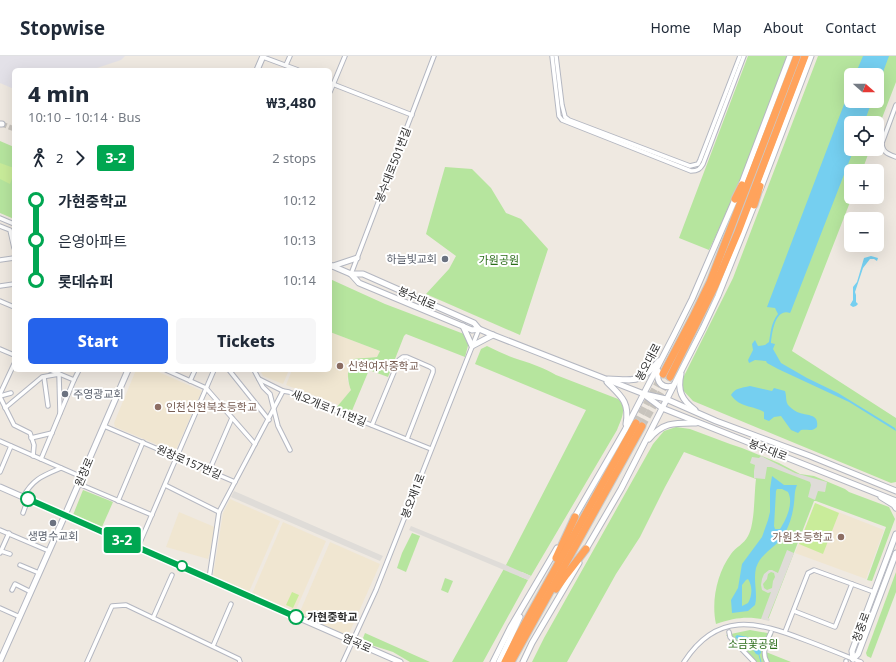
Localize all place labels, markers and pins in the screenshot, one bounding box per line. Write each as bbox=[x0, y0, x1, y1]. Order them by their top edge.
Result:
place label: 하늘빛교회 bbox=[386, 251, 437, 266]
marker: 하늘빛교회 bbox=[440, 254, 450, 264]
place label: 신현여자중학교 bbox=[348, 358, 419, 373]
marker: 신현여자중학교 bbox=[335, 361, 345, 371]
place label: 주영광교회 bbox=[73, 386, 124, 401]
marker: 주영광교회 bbox=[60, 389, 70, 399]
place label: 인천신현북초등학교 bbox=[166, 399, 257, 414]
marker: 인천신현북초등학교 bbox=[153, 402, 163, 412]
unlabelled marker bbox=[20, 491, 36, 507]
marker: 생명수교회 bbox=[48, 518, 58, 528]
place label: 생명수교회 bbox=[28, 528, 78, 543]
place label: 가원초등학교 bbox=[772, 529, 833, 544]
marker: 가원초등학교 bbox=[836, 532, 846, 542]
unlabelled marker bbox=[176, 560, 188, 572]
marker: 가현중학교 bbox=[288, 609, 304, 625]
place label: 가현중학교 bbox=[307, 609, 358, 624]

